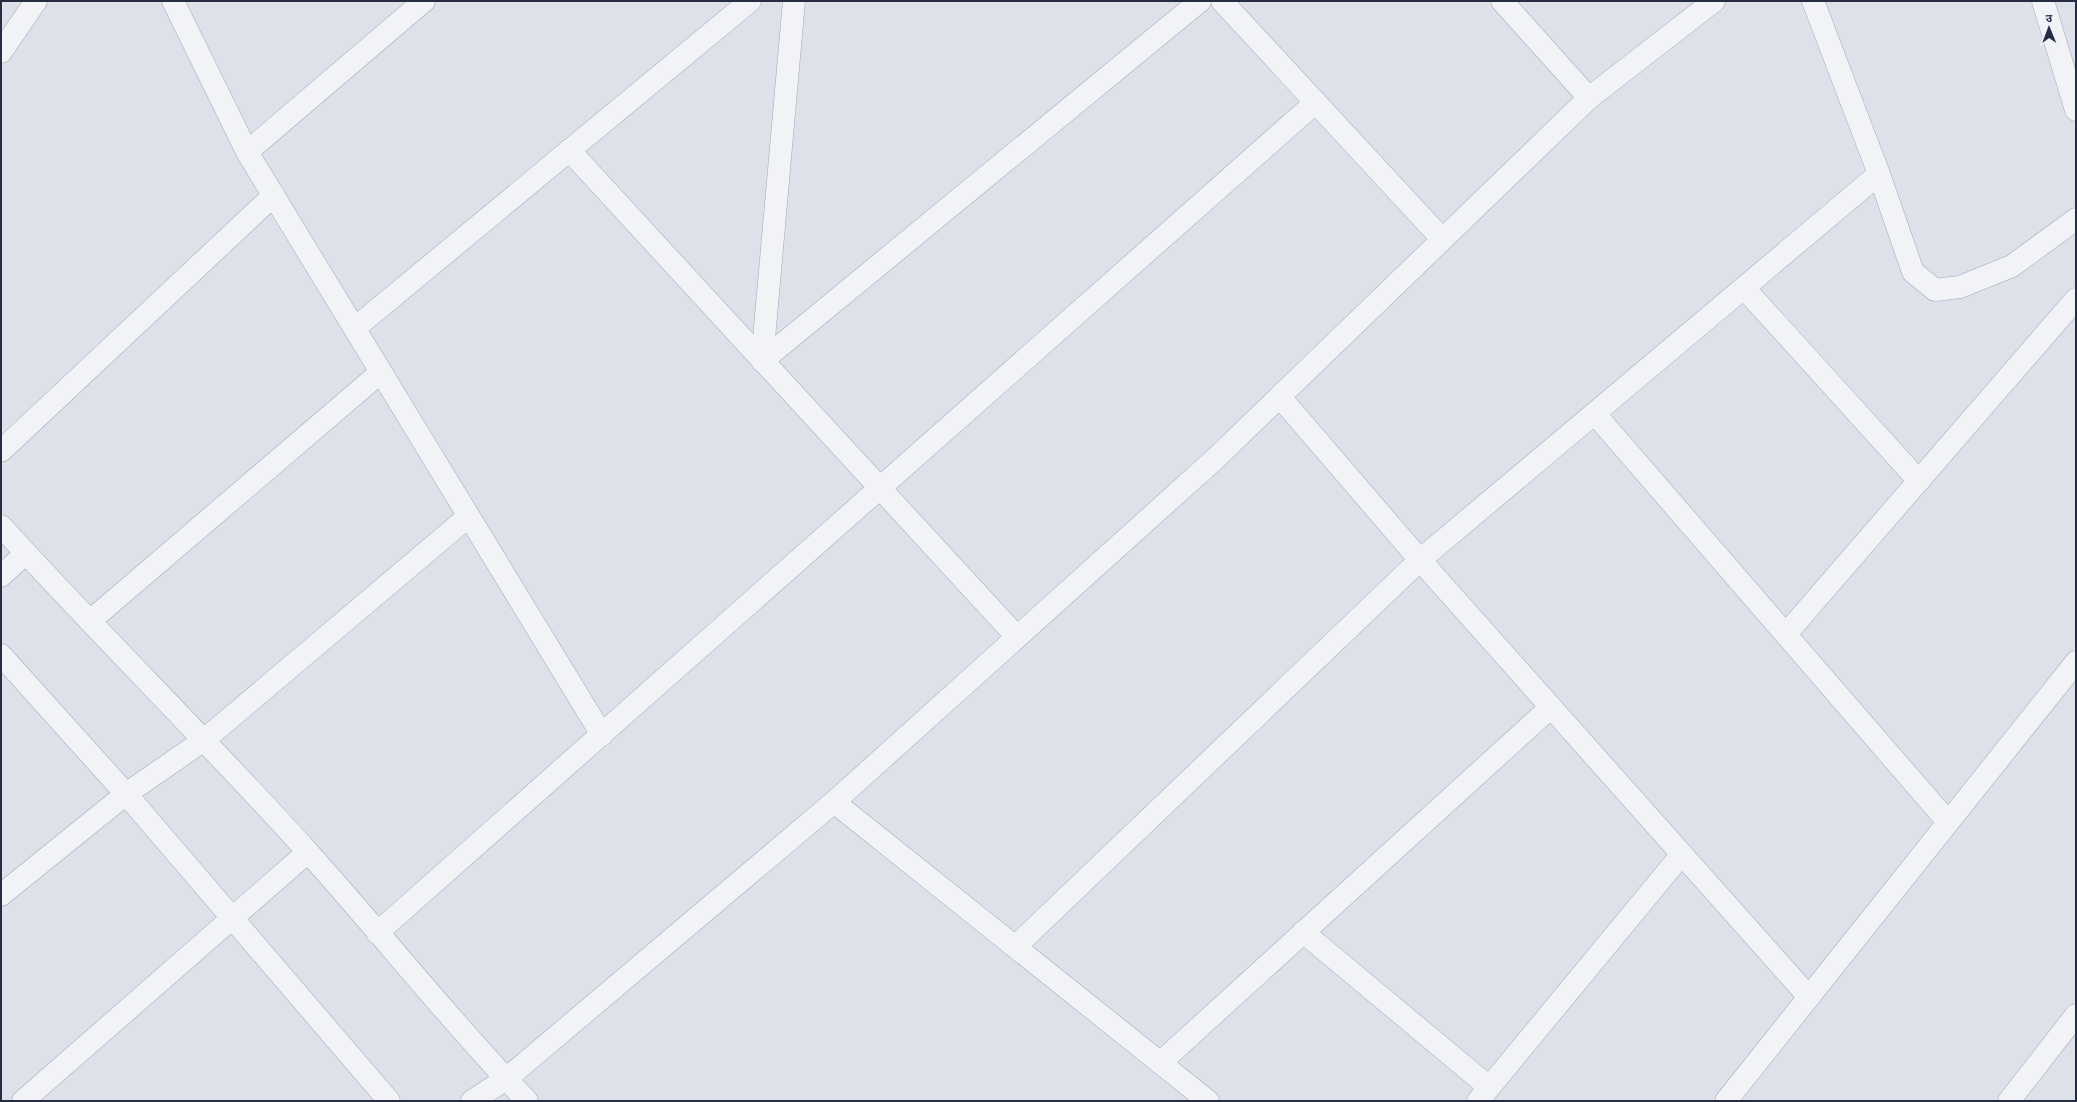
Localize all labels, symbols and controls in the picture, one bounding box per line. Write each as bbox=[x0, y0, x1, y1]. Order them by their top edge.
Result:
north arrow bbox=[2029, 8, 2069, 48]
text: उ bbox=[2046, 12, 2053, 25]

